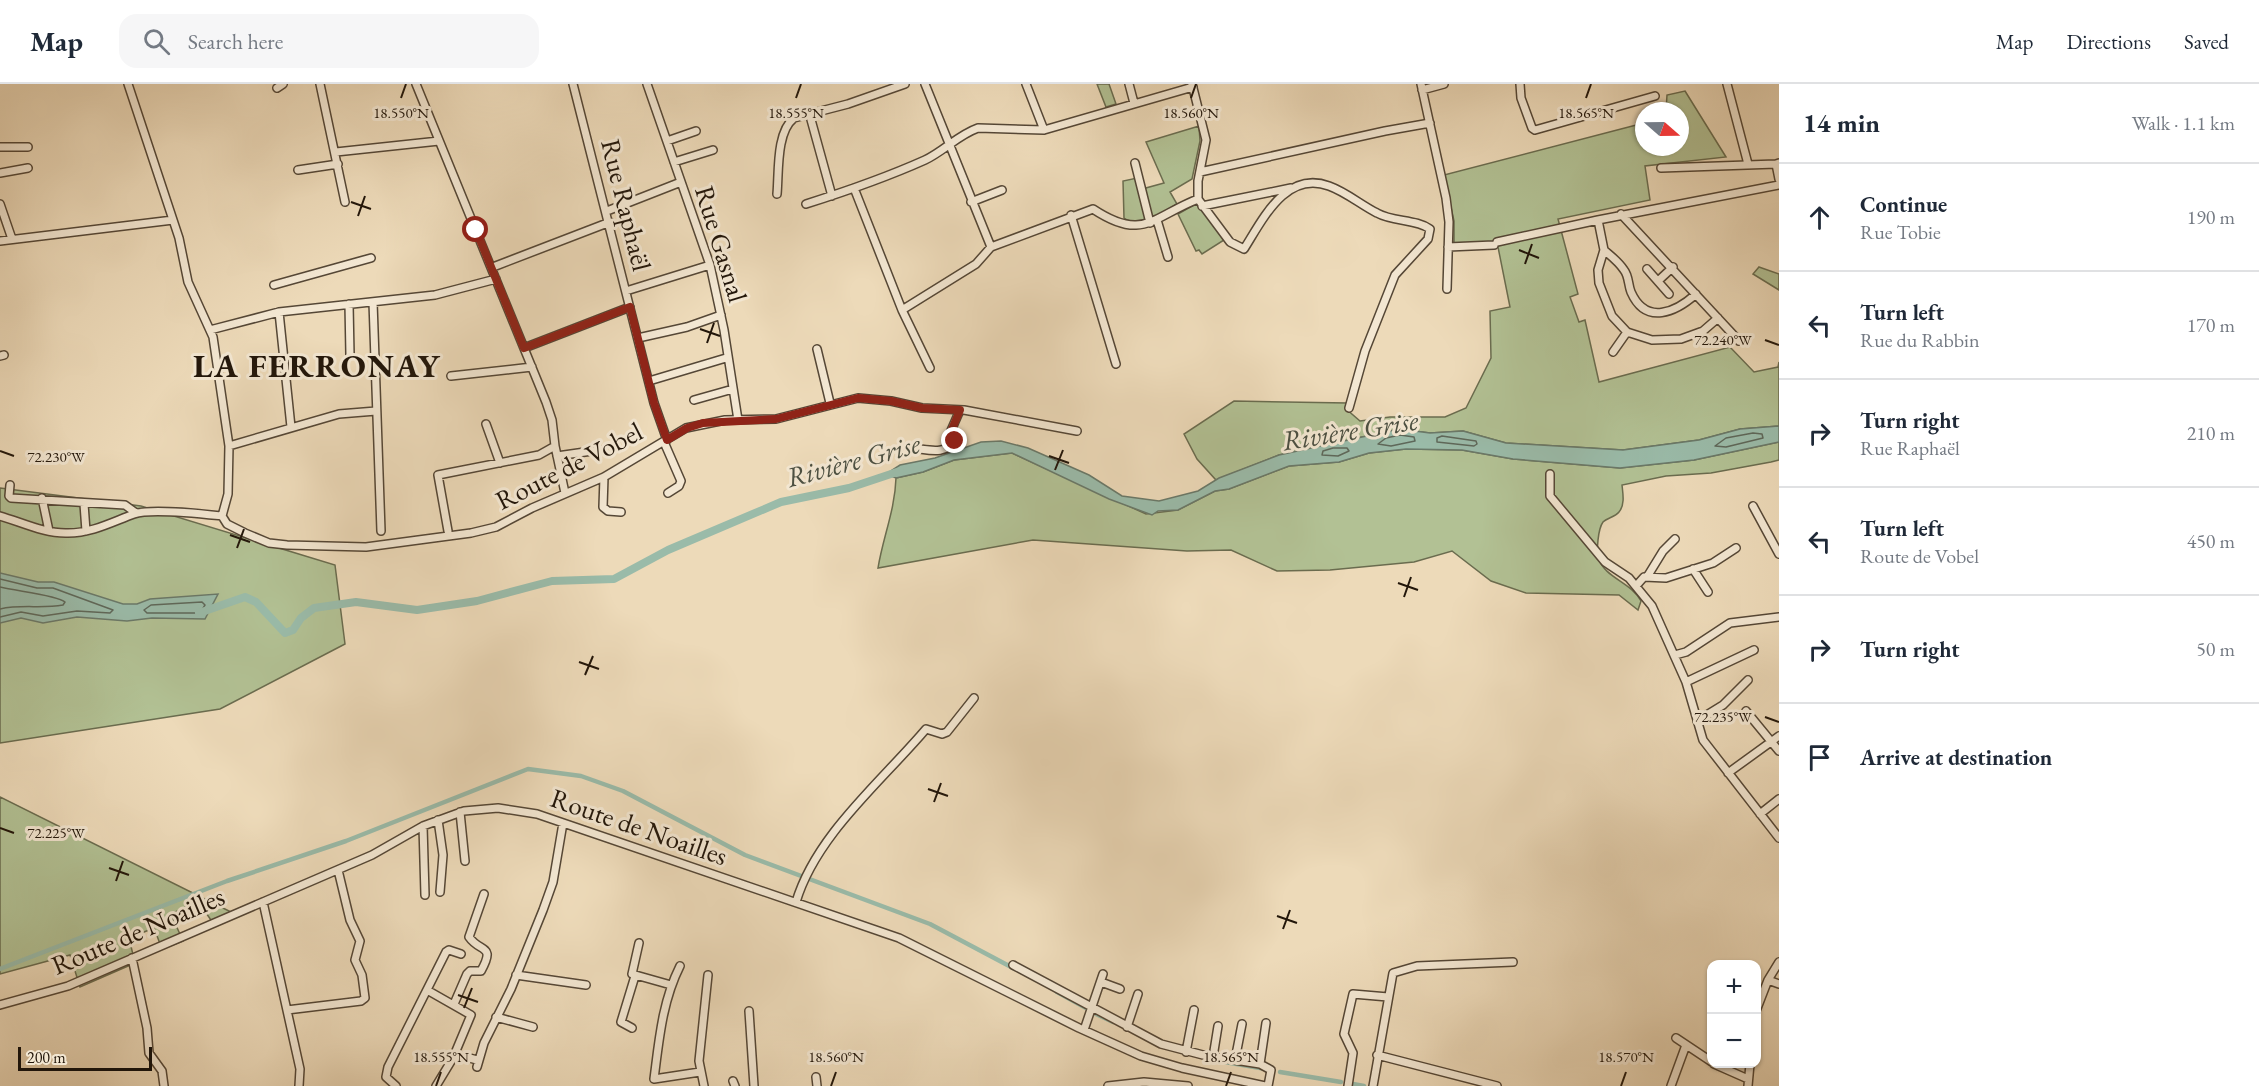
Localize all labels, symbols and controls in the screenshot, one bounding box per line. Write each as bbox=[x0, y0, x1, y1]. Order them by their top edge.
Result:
search box bbox=[119, 14, 539, 68]
text: Map bbox=[30, 23, 83, 59]
icon: search bbox=[140, 25, 173, 58]
text: Search here bbox=[188, 27, 283, 56]
text: Map bbox=[1996, 28, 2033, 55]
text: Directions bbox=[2066, 28, 2151, 55]
text: Saved bbox=[2184, 28, 2229, 55]
north arrow bbox=[1635, 102, 1689, 156]
text: 18.550°N bbox=[373, 103, 429, 122]
text: 18.555°N bbox=[768, 103, 824, 122]
text: 18.560°N bbox=[1163, 103, 1219, 122]
text: 18.565°N bbox=[1558, 103, 1614, 122]
text: 14 min bbox=[1803, 106, 1880, 140]
text: Walk · 1.1 km bbox=[2132, 110, 2235, 136]
street label: Rue Raphaël bbox=[593, 135, 660, 274]
street label: Rue Gasnal bbox=[687, 181, 756, 306]
text: Continue bbox=[1860, 190, 1947, 219]
icon: ahead bbox=[1803, 201, 1836, 234]
text: 190 m bbox=[2187, 204, 2235, 230]
route start bbox=[462, 216, 488, 242]
text: Rue Tobie bbox=[1860, 219, 1941, 245]
text: Turn left bbox=[1860, 298, 1944, 327]
icon: left bbox=[1803, 309, 1836, 342]
text: 170 m bbox=[2187, 312, 2235, 338]
text: Rue du Rabbin bbox=[1860, 327, 1980, 353]
text: 72.240°W bbox=[1694, 330, 1752, 349]
district label: LA FERRONAY bbox=[193, 344, 441, 387]
water label: Rivière Grise bbox=[1279, 401, 1421, 459]
text: Turn right bbox=[1860, 406, 1959, 435]
street label: Route de Vobel bbox=[489, 414, 648, 518]
icon: right bbox=[1803, 417, 1836, 450]
text: 210 m bbox=[2187, 420, 2235, 446]
water label: Rivière Grise bbox=[782, 425, 924, 495]
route end bbox=[941, 427, 967, 453]
text: Rue Raphaël bbox=[1860, 435, 1960, 461]
text: 72.230°W bbox=[27, 447, 85, 466]
text: Turn left bbox=[1860, 514, 1944, 543]
icon: left bbox=[1803, 525, 1836, 558]
text: 450 m bbox=[2187, 528, 2235, 554]
text: Route de Vobel bbox=[1860, 543, 1979, 569]
icon: right bbox=[1803, 633, 1836, 666]
text: Turn right bbox=[1860, 635, 1959, 664]
text: 50 m bbox=[2196, 636, 2235, 662]
text: 72.235°W bbox=[1694, 707, 1752, 726]
icon: arrive bbox=[1803, 741, 1836, 774]
text: Arrive at destination bbox=[1860, 743, 2052, 772]
street label: Route de Noailles bbox=[546, 780, 732, 873]
text: 72.225°W bbox=[27, 823, 85, 842]
street label: Route de Noailles bbox=[46, 878, 230, 983]
map controls bbox=[1707, 960, 1761, 1068]
button: + bbox=[1707, 960, 1761, 1014]
button: − bbox=[1707, 1014, 1761, 1068]
scale bar bbox=[18, 1044, 152, 1072]
text: 200 m bbox=[27, 1047, 66, 1068]
text: 18.555°N bbox=[413, 1047, 469, 1066]
text: 18.560°N bbox=[808, 1047, 864, 1066]
text: 18.565°N bbox=[1203, 1047, 1259, 1066]
text: 18.570°N bbox=[1598, 1047, 1654, 1066]

